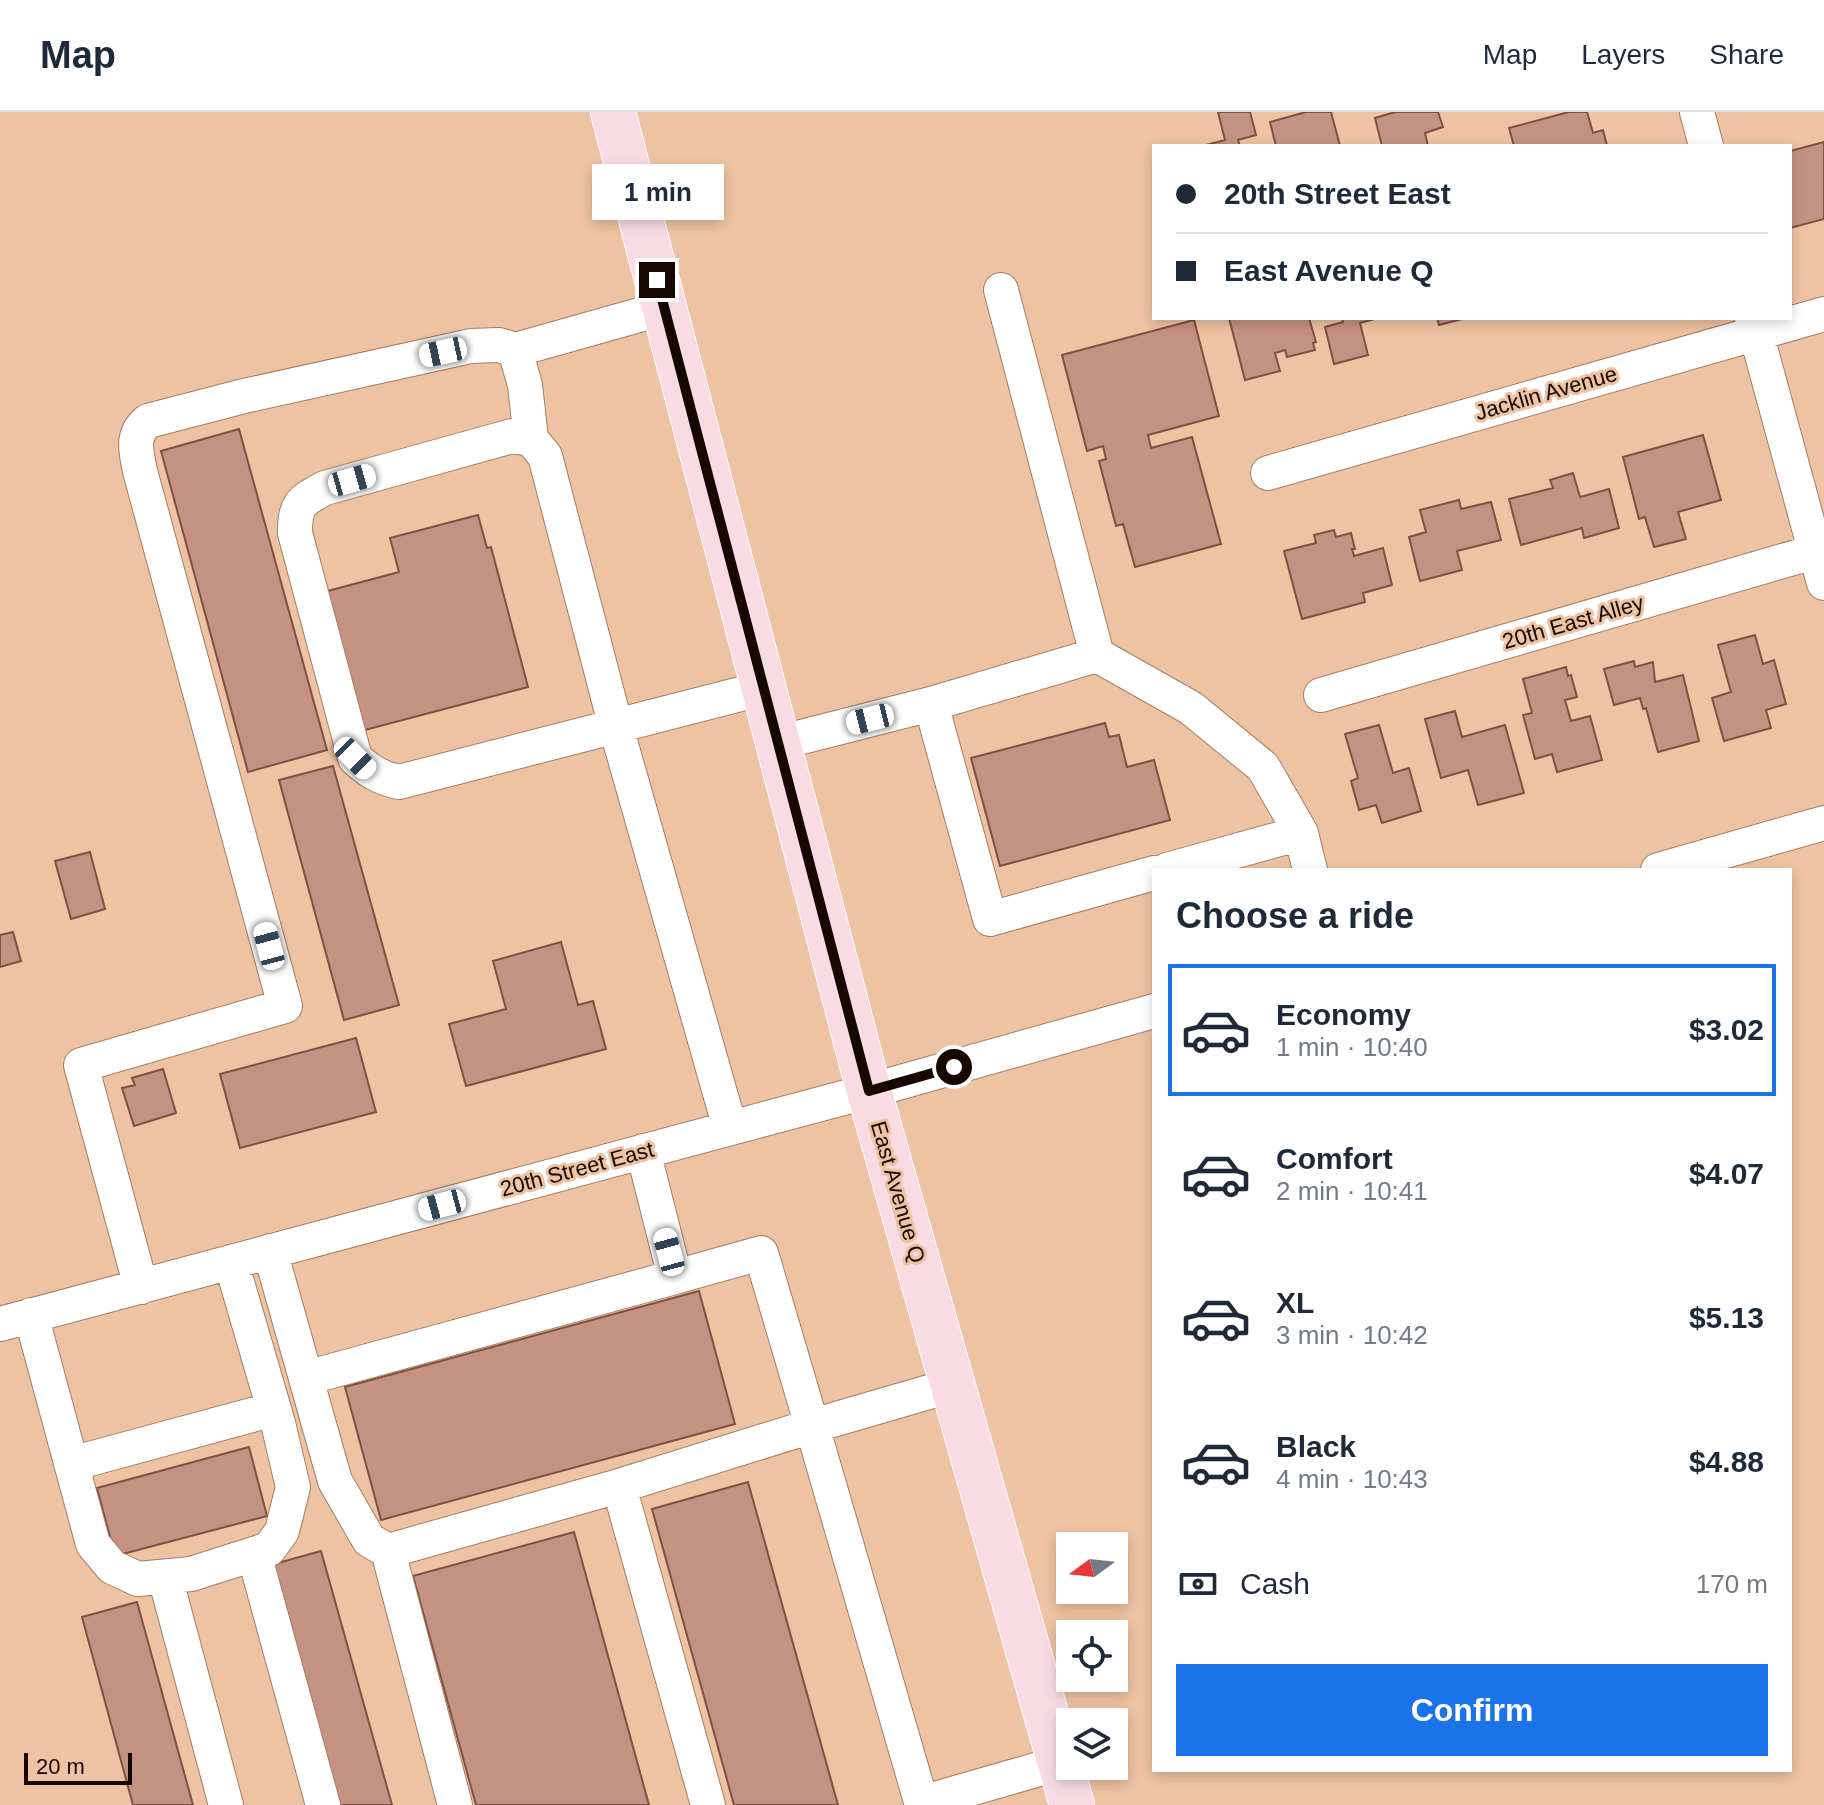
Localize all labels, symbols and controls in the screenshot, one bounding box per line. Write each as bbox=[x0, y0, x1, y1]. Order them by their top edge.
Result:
text: Map bbox=[40, 34, 116, 76]
text: Map bbox=[1483, 39, 1537, 70]
text: Layers bbox=[1581, 39, 1665, 70]
text: Share bbox=[1709, 39, 1784, 70]
callout: 1 min bbox=[591, 164, 723, 220]
text: 1 min bbox=[624, 177, 692, 207]
text: 20th Street East bbox=[1224, 177, 1451, 210]
text: East Avenue Q bbox=[1224, 254, 1434, 287]
route end bbox=[639, 262, 675, 298]
car bbox=[417, 335, 469, 369]
street label: Jacklin Avenue bbox=[1472, 361, 1620, 425]
car bbox=[326, 462, 378, 498]
street label: 20th East Alley bbox=[1500, 590, 1646, 654]
car bbox=[844, 702, 896, 736]
car bbox=[330, 733, 380, 783]
text: Choose a ride bbox=[1176, 895, 1414, 936]
car bbox=[251, 920, 287, 972]
icon: car bbox=[1180, 994, 1252, 1066]
text: Economy bbox=[1276, 998, 1411, 1031]
text: $3.02 bbox=[1689, 1013, 1764, 1046]
text: 1 min · 10:40 bbox=[1276, 1032, 1428, 1062]
route start bbox=[936, 1049, 972, 1085]
street label: East Avenue Q bbox=[866, 1118, 930, 1266]
street label: 20th Street East bbox=[498, 1137, 656, 1201]
icon: car bbox=[1180, 1138, 1252, 1210]
text: Comfort bbox=[1276, 1142, 1393, 1175]
text: $4.07 bbox=[1689, 1157, 1764, 1190]
text: 2 min · 10:41 bbox=[1276, 1176, 1428, 1206]
car bbox=[416, 1187, 468, 1223]
car bbox=[651, 1226, 687, 1278]
icon: car bbox=[1180, 1282, 1252, 1354]
text: XL bbox=[1276, 1286, 1314, 1319]
text: $5.13 bbox=[1689, 1301, 1764, 1334]
text: 3 min · 10:42 bbox=[1276, 1320, 1428, 1350]
icon: car bbox=[1180, 1426, 1252, 1498]
text: Black bbox=[1276, 1430, 1356, 1463]
text: $4.88 bbox=[1689, 1445, 1764, 1478]
text: 4 min · 10:43 bbox=[1276, 1464, 1428, 1494]
north arrow bbox=[1056, 1532, 1128, 1604]
map controls bbox=[1056, 1532, 1128, 1780]
icon: cash bbox=[1176, 1562, 1220, 1606]
text: Cash bbox=[1240, 1567, 1310, 1600]
text: 170 m bbox=[1696, 1569, 1768, 1599]
button: locate bbox=[1056, 1620, 1128, 1692]
button: Confirm bbox=[1176, 1664, 1768, 1756]
button: layers bbox=[1056, 1708, 1128, 1780]
scale bar bbox=[24, 1749, 132, 1785]
text: 20 m bbox=[36, 1754, 85, 1779]

